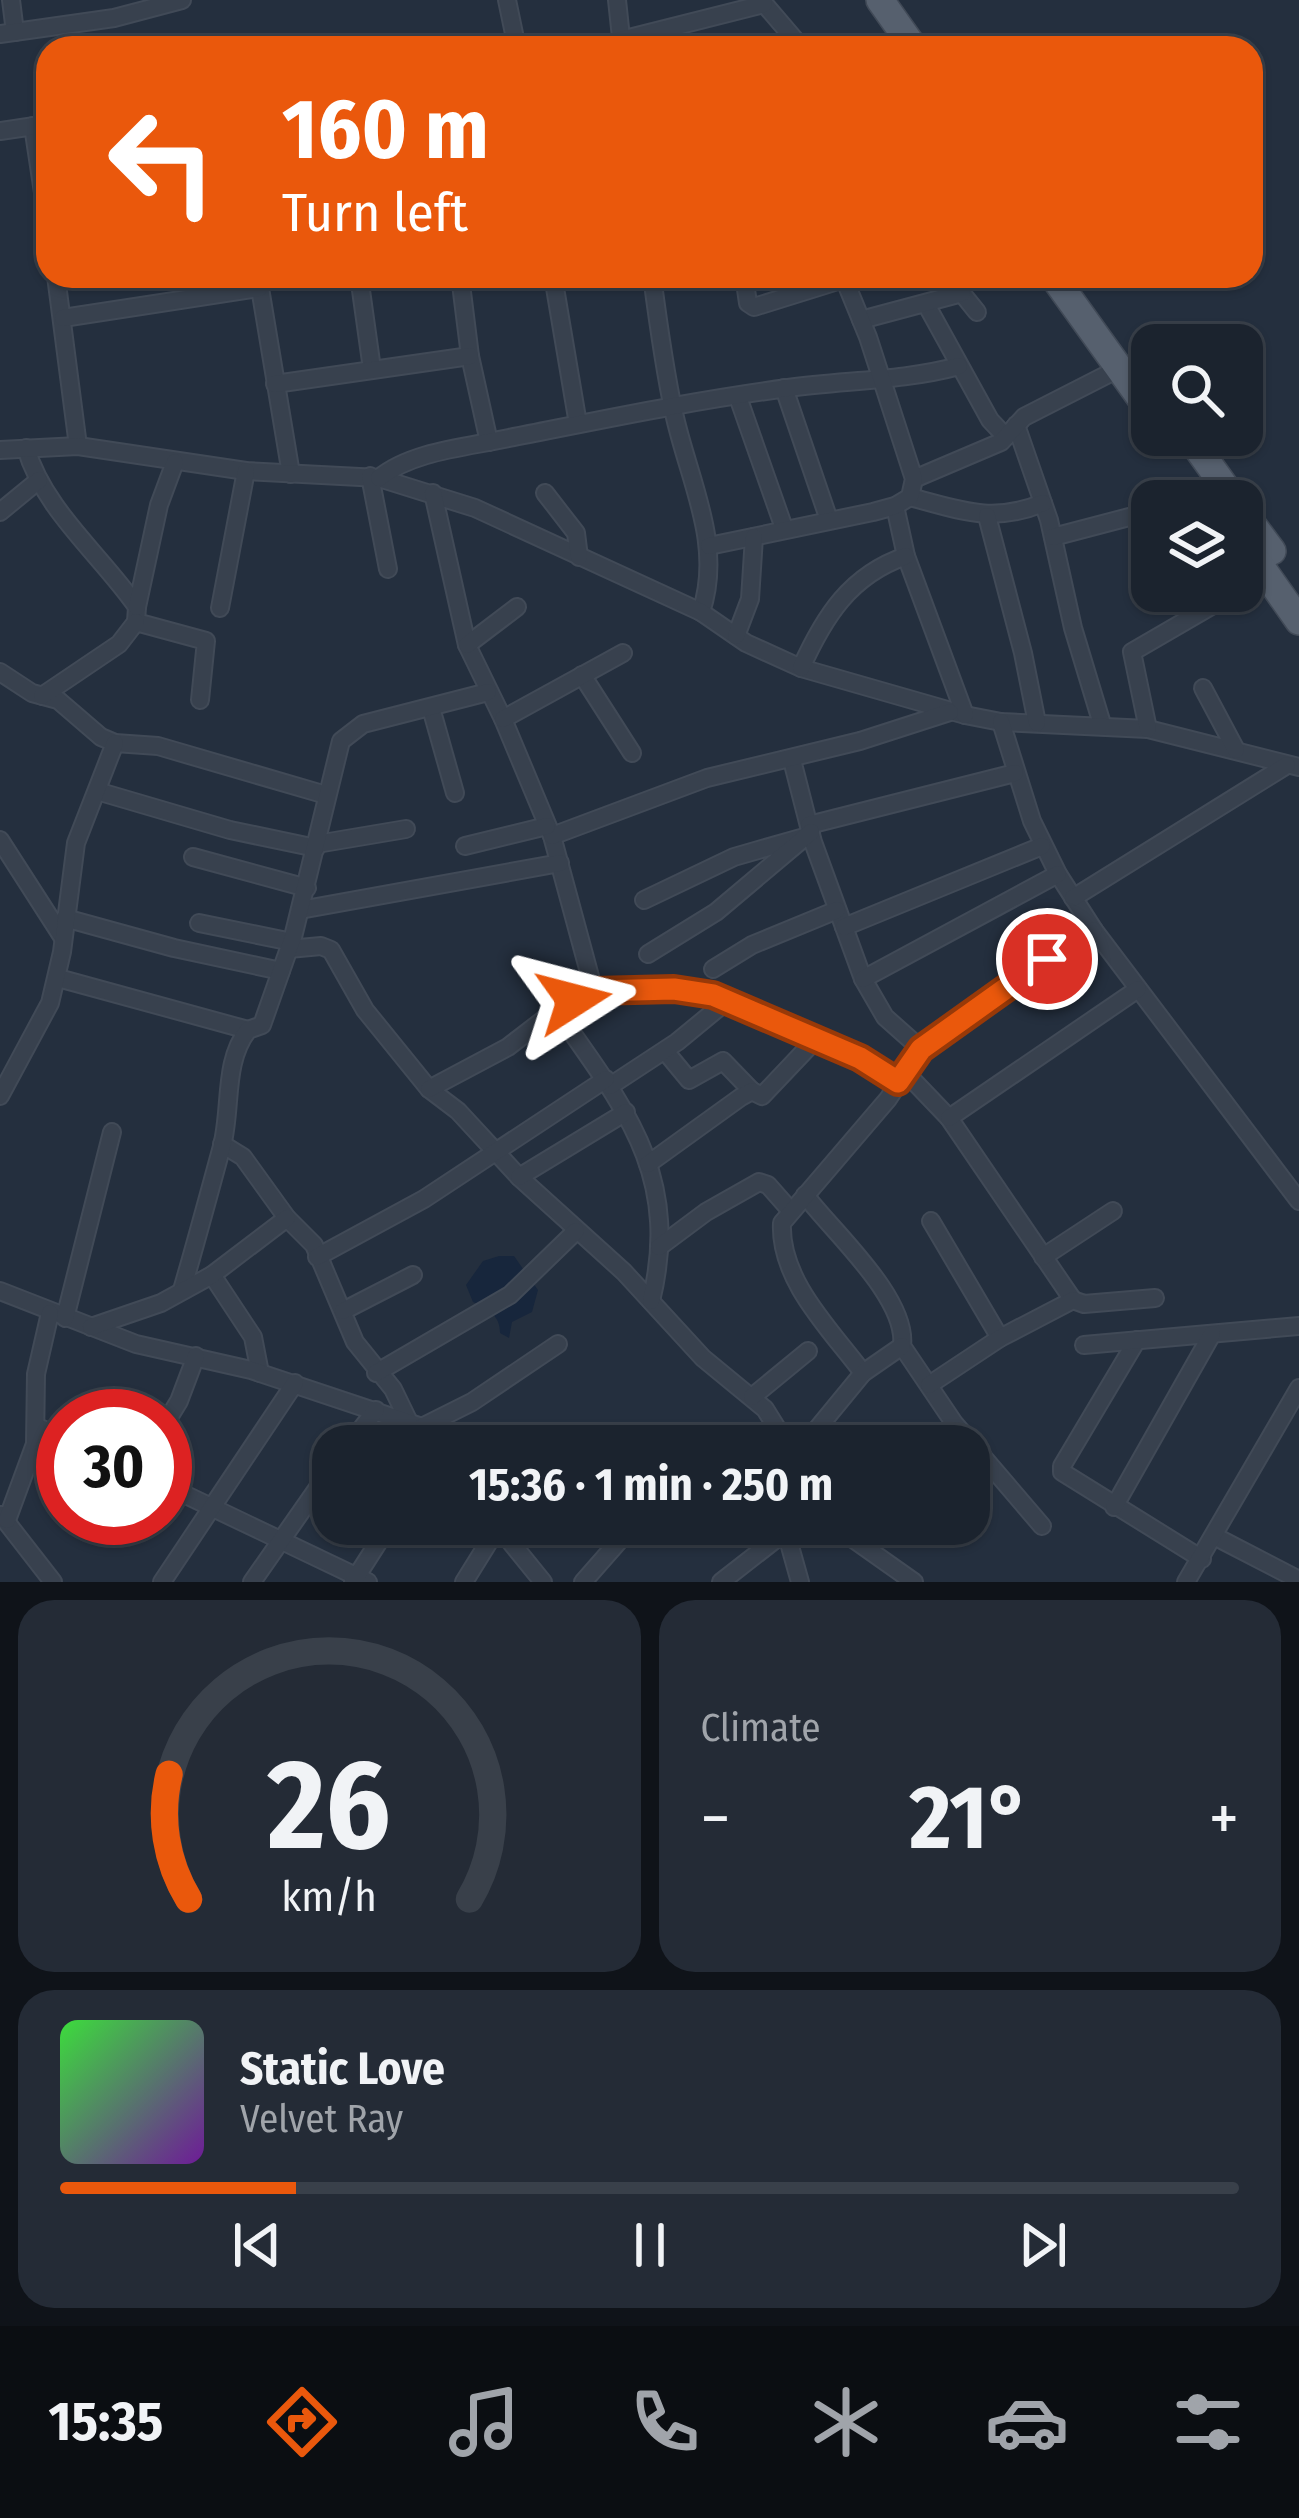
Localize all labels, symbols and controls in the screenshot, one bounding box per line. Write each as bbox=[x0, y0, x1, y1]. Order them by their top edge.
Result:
text: 160 m bbox=[282, 79, 489, 180]
icon: left bbox=[84, 84, 240, 240]
text: Turn left bbox=[282, 181, 468, 245]
map controls bbox=[1131, 324, 1263, 612]
button: search bbox=[1131, 324, 1263, 456]
button: layers bbox=[1131, 480, 1263, 612]
pin bbox=[996, 908, 1098, 1010]
icon: arrive bbox=[1014, 926, 1080, 992]
position arrow bbox=[511, 937, 637, 1063]
speed limit sign: 30 bbox=[36, 1389, 192, 1545]
text: 15:36 · 1 min · 250 m bbox=[469, 1458, 833, 1512]
text: Climate bbox=[701, 1705, 821, 1751]
text: 26 bbox=[267, 1731, 391, 1881]
text: 21° bbox=[909, 1764, 1030, 1872]
text: − bbox=[701, 1779, 730, 1858]
text: + bbox=[1209, 1779, 1239, 1858]
text: km/h bbox=[281, 1871, 377, 1922]
text: Static Love bbox=[240, 2042, 445, 2096]
text: Velvet Ray bbox=[240, 2096, 403, 2142]
icon: previous bbox=[224, 2212, 290, 2278]
icon: pause bbox=[617, 2212, 683, 2278]
icon: next bbox=[1010, 2212, 1076, 2278]
icon: directions bbox=[260, 2380, 344, 2464]
icon: music bbox=[442, 2380, 526, 2464]
icon: phone bbox=[623, 2380, 707, 2464]
icon: climate bbox=[804, 2380, 888, 2464]
icon: car bbox=[985, 2380, 1069, 2464]
icon: filters bbox=[1166, 2380, 1250, 2464]
text: 15:35 bbox=[49, 2390, 163, 2454]

